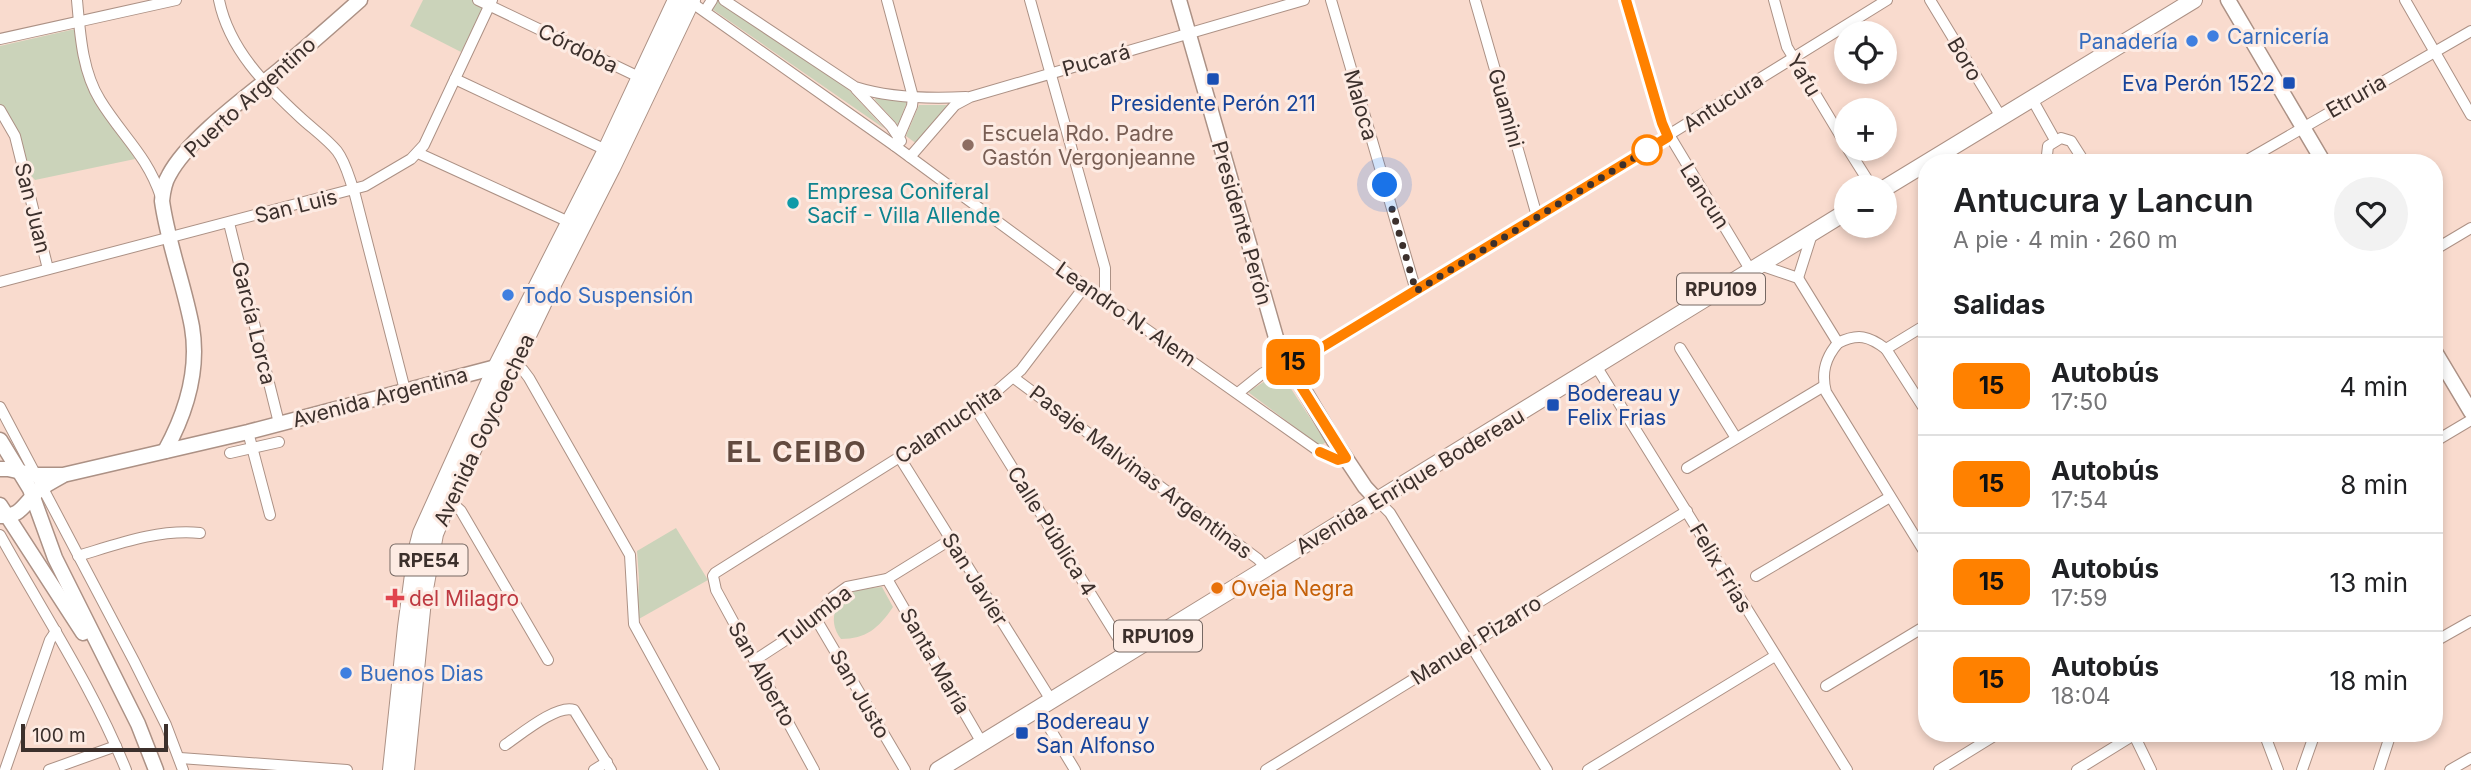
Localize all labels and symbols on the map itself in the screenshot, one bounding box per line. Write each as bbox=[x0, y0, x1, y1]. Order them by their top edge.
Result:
street label: Córdoba bbox=[534, 18, 622, 78]
place label: Carnicería bbox=[2227, 24, 2329, 49]
marker: Carnicería bbox=[2205, 28, 2221, 44]
place label: Panadería bbox=[2078, 29, 2178, 54]
street label: Puerto Argentino bbox=[179, 32, 321, 162]
street label: Boro bbox=[1942, 33, 1988, 85]
marker: Panadería bbox=[2184, 33, 2200, 49]
street label: Pucará bbox=[1059, 38, 1133, 82]
street label: Yafu bbox=[1782, 49, 1826, 101]
street label: Guamini bbox=[1483, 66, 1529, 150]
street label: Maloca bbox=[1339, 67, 1383, 143]
street label: Antucura bbox=[1678, 67, 1768, 137]
street label: Etruria bbox=[2322, 69, 2390, 123]
marker: Presidente Perón 211 bbox=[1205, 71, 1221, 87]
place label: Eva Perón 1522 bbox=[2122, 71, 2275, 96]
marker: Eva Perón 1522 bbox=[2281, 75, 2297, 91]
place label: Presidente Perón 211 bbox=[1110, 91, 1316, 116]
place label: Escuela Rdo. Padre Gastón Vergonjeanne bbox=[982, 121, 1196, 170]
unlabelled marker bbox=[1632, 135, 1662, 165]
marker: Escuela Rdo. Padre Gastón Vergonjeanne bbox=[960, 137, 976, 153]
street label: Presidente Perón bbox=[1207, 138, 1277, 308]
street label: Lancun bbox=[1675, 158, 1735, 234]
street label: San Juan bbox=[10, 160, 56, 256]
your location bbox=[1367, 167, 1402, 202]
place label: Empresa Coniferal Sacif - Villa Allende bbox=[807, 179, 1000, 228]
street label: San Luis bbox=[252, 184, 340, 228]
marker: Empresa Coniferal Sacif - Villa Allende bbox=[785, 195, 801, 211]
street label: Leandro N. Alem bbox=[1051, 256, 1201, 372]
street label: García Lorca bbox=[227, 259, 281, 387]
road number: RPU109 bbox=[1677, 274, 1765, 304]
place label: Todo Suspensión bbox=[522, 283, 694, 308]
marker: Todo Suspensión bbox=[500, 287, 516, 303]
street label: Avenida Goycoechea bbox=[428, 330, 540, 530]
line badge: 15 bbox=[1262, 339, 1324, 385]
street label: Avenida Argentina bbox=[290, 362, 470, 432]
street label: Calamuchita bbox=[890, 379, 1006, 469]
street label: Pasaje Malvinas Argentinas bbox=[1025, 380, 1257, 564]
place label: Bodereau y Felix Frias bbox=[1567, 381, 1681, 430]
marker: Bodereau y Felix Frias bbox=[1545, 397, 1561, 413]
street label: Avenida Enrique Bodereau bbox=[1291, 403, 1529, 559]
district label: EL CEIBO bbox=[726, 435, 868, 469]
street label: Calle Pública 4 bbox=[1002, 462, 1102, 600]
street label: Felix Frias bbox=[1685, 519, 1757, 617]
street label: San Javier bbox=[937, 528, 1013, 630]
road number: RPE54 bbox=[390, 544, 467, 576]
place label: Oveja Negra bbox=[1231, 576, 1354, 601]
street label: Tulumba bbox=[774, 580, 856, 652]
marker: Oveja Negra bbox=[1209, 580, 1225, 596]
place label: del Milagro bbox=[409, 586, 519, 611]
marker: del Milagro bbox=[387, 590, 403, 606]
street label: Manuel Pizarro bbox=[1406, 590, 1546, 690]
street label: Santa María bbox=[895, 604, 975, 718]
street label: San Alberto bbox=[723, 617, 801, 731]
road number: RPU109 bbox=[1114, 621, 1202, 652]
street label: San Justo bbox=[825, 645, 895, 743]
place label: Buenos Dias bbox=[360, 661, 484, 686]
marker: Buenos Dias bbox=[338, 665, 354, 681]
place label: Bodereau y San Alfonso bbox=[1036, 709, 1155, 758]
scale bar bbox=[21, 721, 168, 753]
marker: Bodereau y San Alfonso bbox=[1014, 725, 1030, 741]

